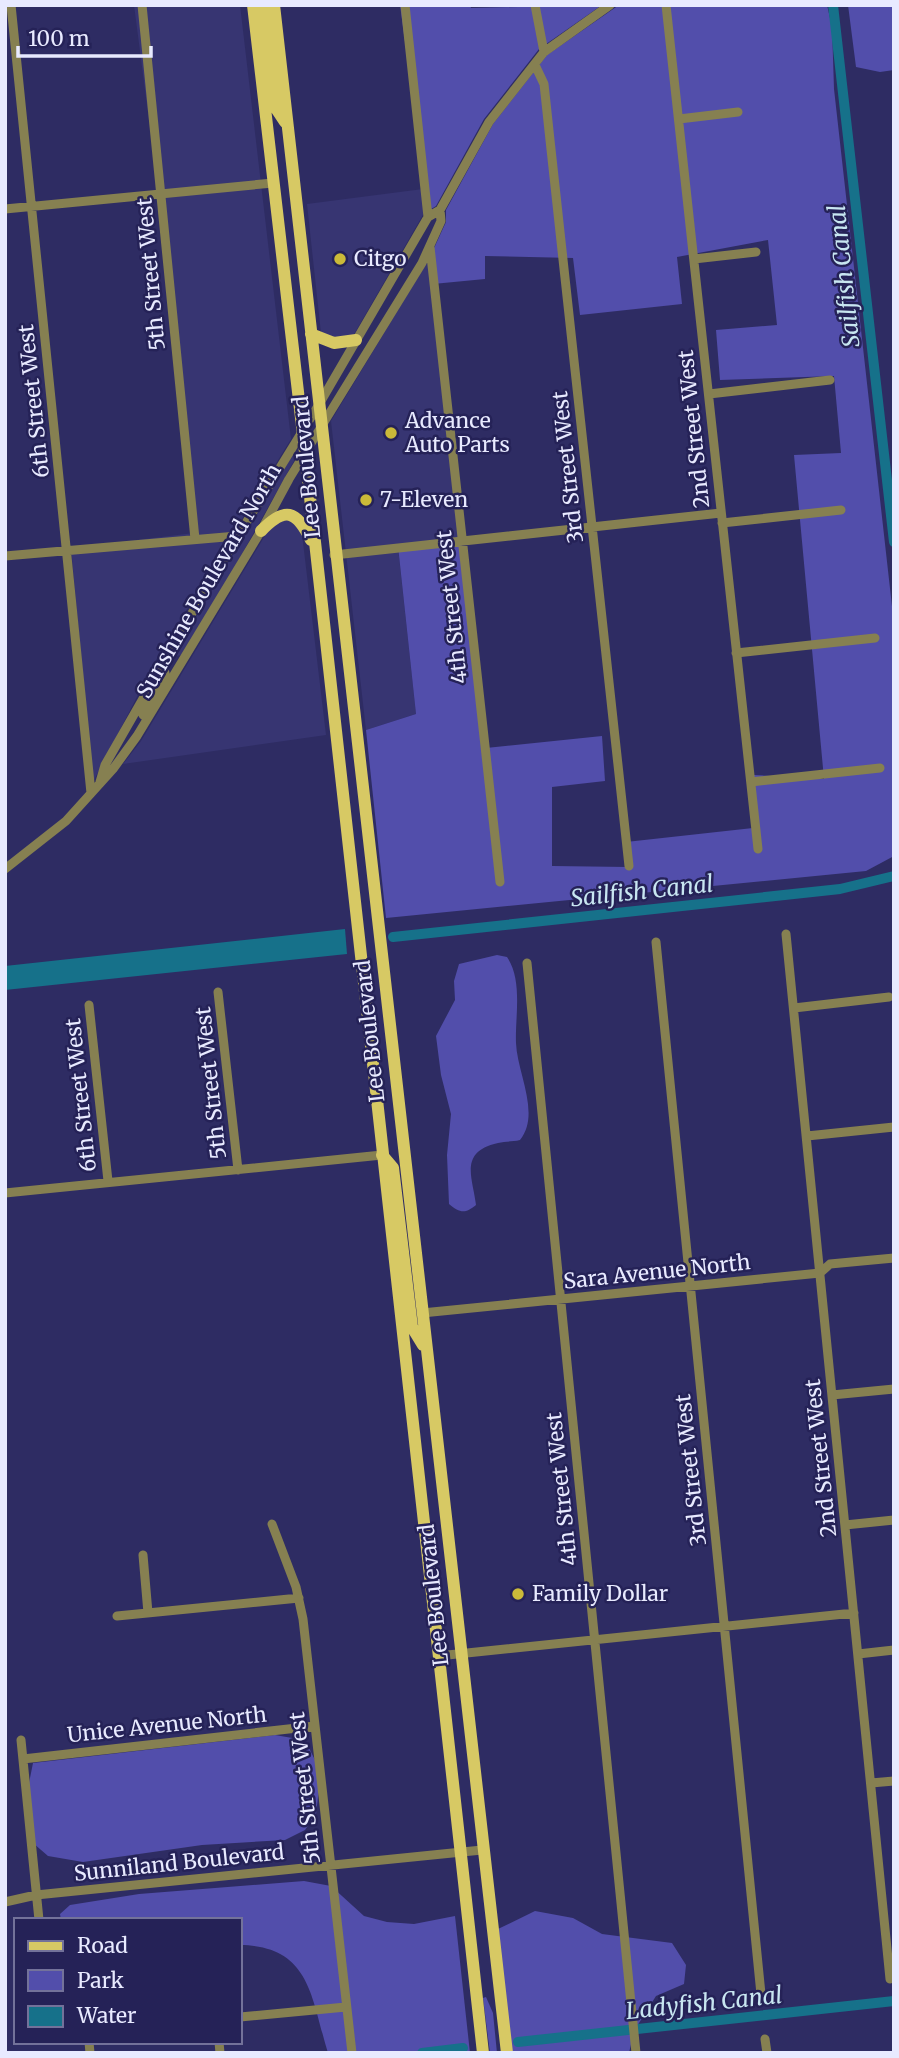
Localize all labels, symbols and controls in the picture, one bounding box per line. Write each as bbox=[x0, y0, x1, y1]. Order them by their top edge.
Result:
scale bar bbox=[18, 14, 150, 58]
text: 100 m bbox=[28, 25, 90, 52]
street label: 5th Street West bbox=[130, 197, 171, 352]
water label: Sailfish Canal bbox=[822, 203, 865, 349]
place label: Citgo bbox=[354, 245, 407, 272]
marker: Citgo bbox=[332, 251, 348, 267]
street label: 6th Street West bbox=[12, 323, 55, 479]
street label: 2nd Street West bbox=[672, 349, 715, 509]
street label: 3rd Street West bbox=[546, 390, 589, 544]
street label: Lee Boulevard bbox=[287, 394, 326, 539]
place label: Advance Auto Parts bbox=[404, 407, 510, 458]
marker: Advance Auto Parts bbox=[383, 425, 399, 441]
street label: Sunshine Boulevard North bbox=[130, 459, 287, 703]
place label: 7-Eleven bbox=[380, 486, 468, 513]
marker: 7-Eleven bbox=[358, 492, 374, 508]
street label: 4th Street West bbox=[430, 529, 473, 685]
water label: Sailfish Canal bbox=[569, 869, 715, 912]
street label: Lee Boulevard bbox=[349, 958, 390, 1103]
street label: 5th Street West bbox=[189, 1005, 232, 1161]
street label: 6th Street West bbox=[59, 1017, 102, 1173]
street label: Sara Avenue North bbox=[562, 1248, 752, 1295]
street label: 2nd Street West bbox=[799, 1378, 842, 1538]
street label: 3rd Street West bbox=[669, 1393, 712, 1547]
street label: 4th Street West bbox=[540, 1411, 583, 1567]
street label: Lee Boulevard bbox=[413, 1522, 454, 1667]
place label: Family Dollar bbox=[532, 1580, 668, 1607]
marker: Family Dollar bbox=[510, 1586, 526, 1602]
street label: Unice Avenue North bbox=[66, 1701, 268, 1748]
street label: 5th Street West bbox=[283, 1710, 326, 1866]
street label: Sunniland Boulevard bbox=[72, 1838, 286, 1887]
legend bbox=[14, 1918, 242, 2044]
text: Road bbox=[77, 1932, 128, 1959]
text: Park bbox=[77, 1967, 124, 1994]
water label: Ladyfish Canal bbox=[624, 1980, 784, 2025]
text: Water bbox=[76, 2002, 136, 2029]

